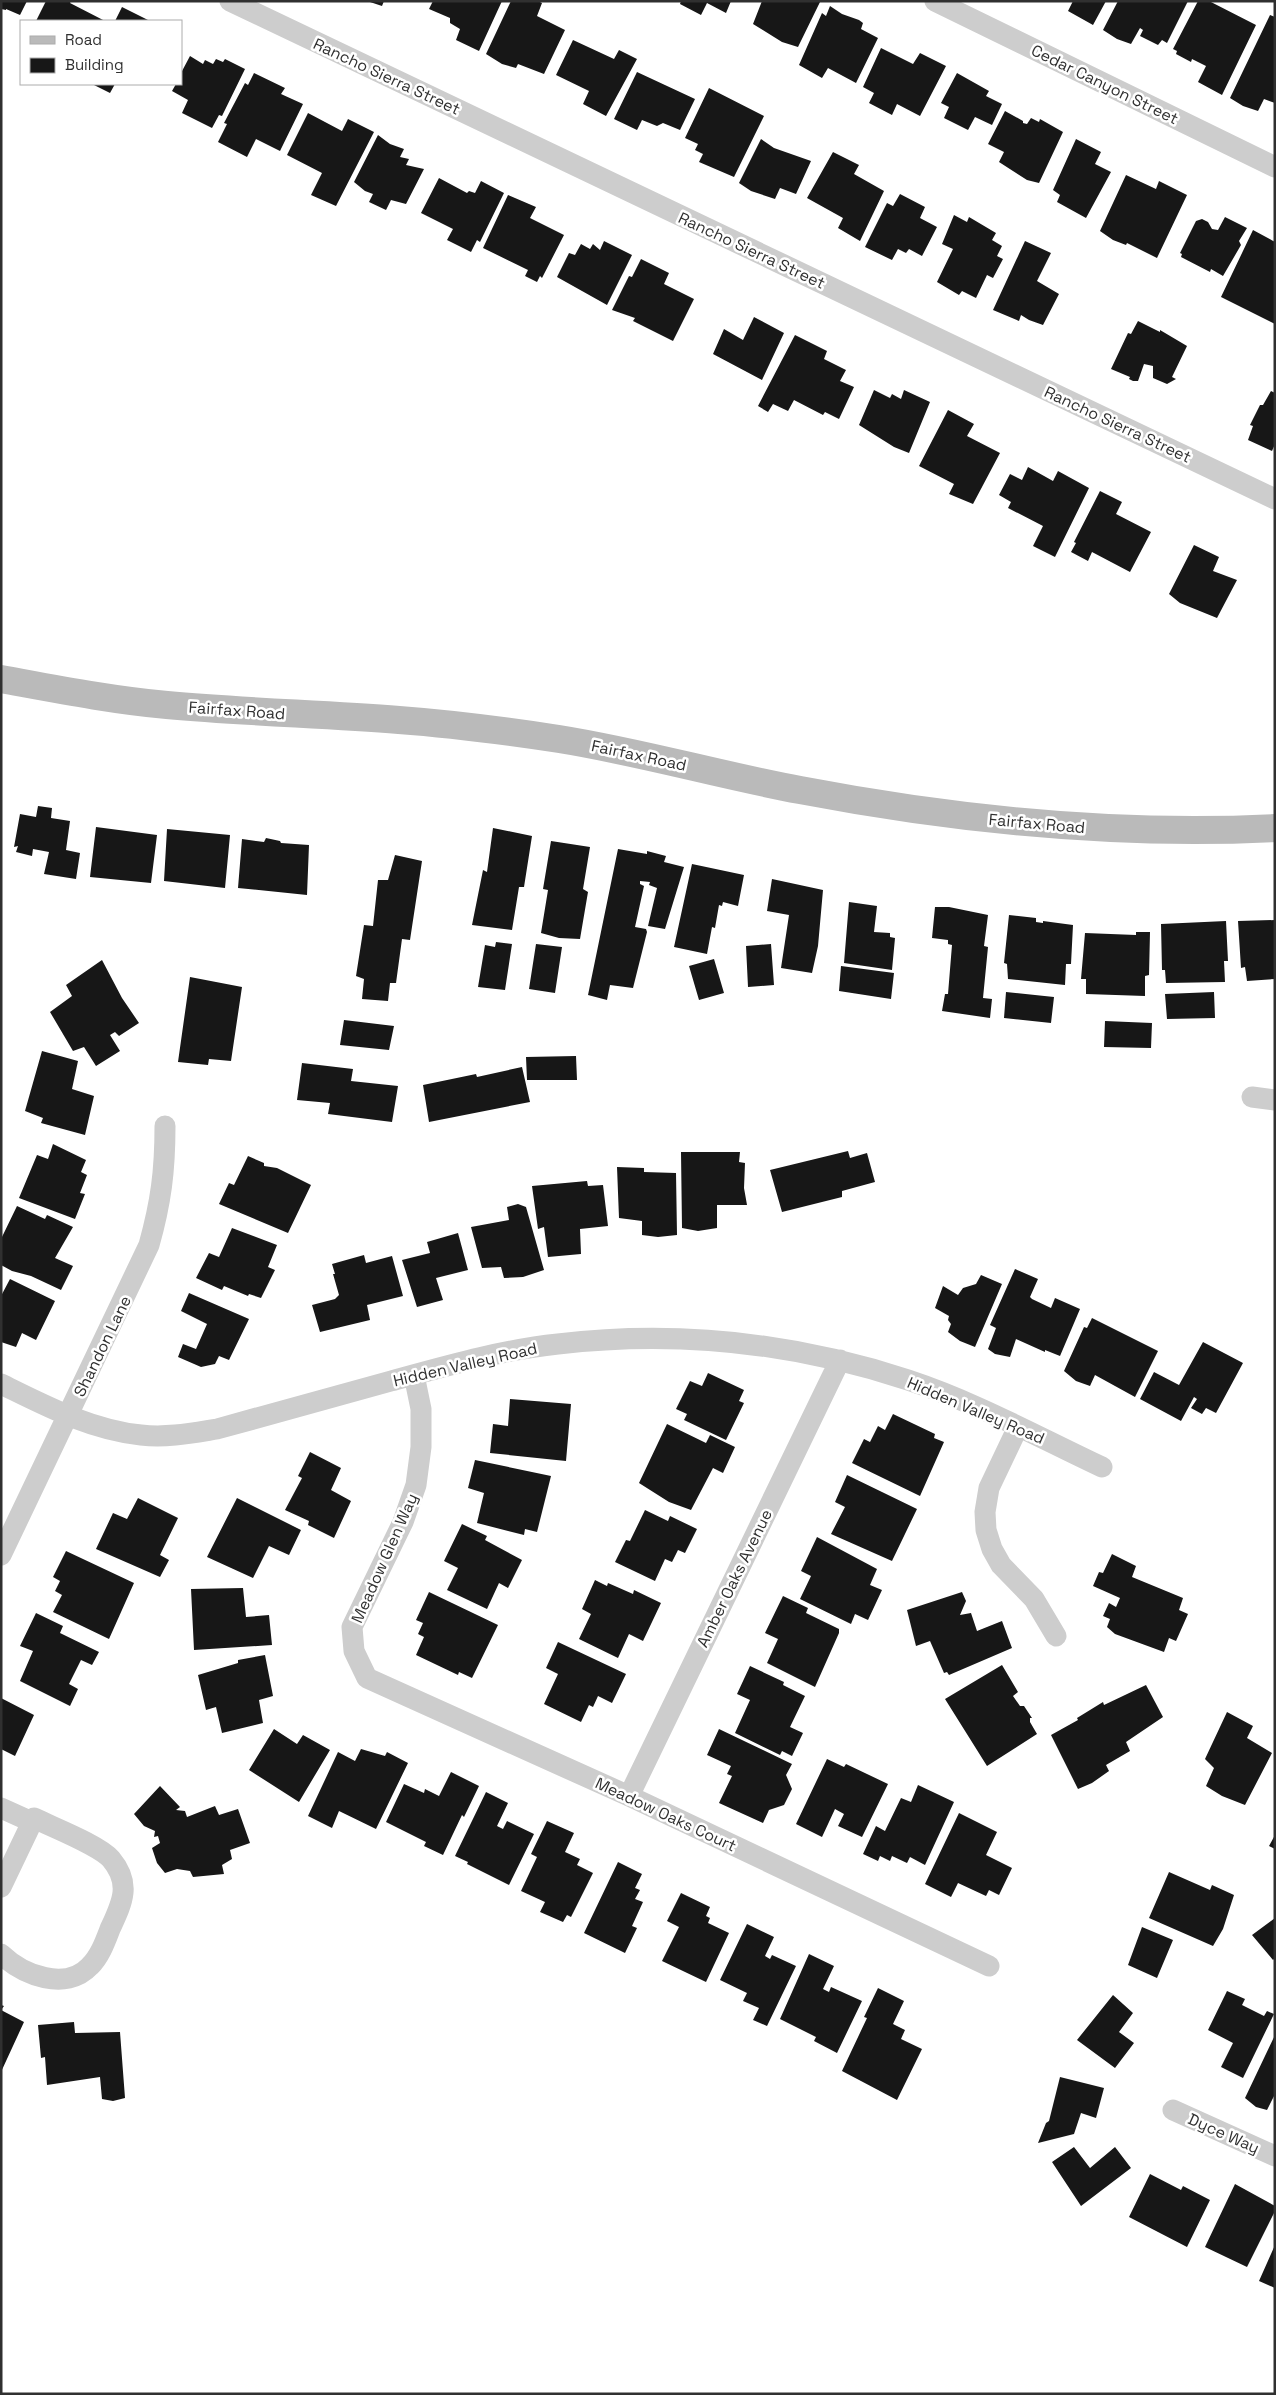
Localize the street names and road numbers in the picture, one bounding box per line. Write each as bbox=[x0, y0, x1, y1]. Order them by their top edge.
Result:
street label: Rancho Sierra Street bbox=[310, 33, 464, 120]
street label: Cedar Canyon Street bbox=[1028, 40, 1182, 129]
street label: Rancho Sierra Street bbox=[675, 207, 829, 294]
street label: Rancho Sierra Street bbox=[1041, 381, 1195, 468]
street label: Fairfax Road bbox=[188, 697, 286, 724]
street label: Fairfax Road bbox=[589, 735, 688, 776]
street label: Fairfax Road bbox=[988, 809, 1086, 838]
street label: Shandon Lane bbox=[69, 1292, 136, 1400]
street label: Hidden Valley Road bbox=[391, 1338, 539, 1391]
street label: Hidden Valley Road bbox=[904, 1372, 1048, 1449]
street label: Meadow Glen Way bbox=[346, 1490, 422, 1626]
street label: Amber Oaks Avenue bbox=[692, 1506, 777, 1651]
street label: Meadow Oaks Court bbox=[592, 1773, 740, 1856]
street label: Dyce Way bbox=[1185, 2108, 1263, 2159]

